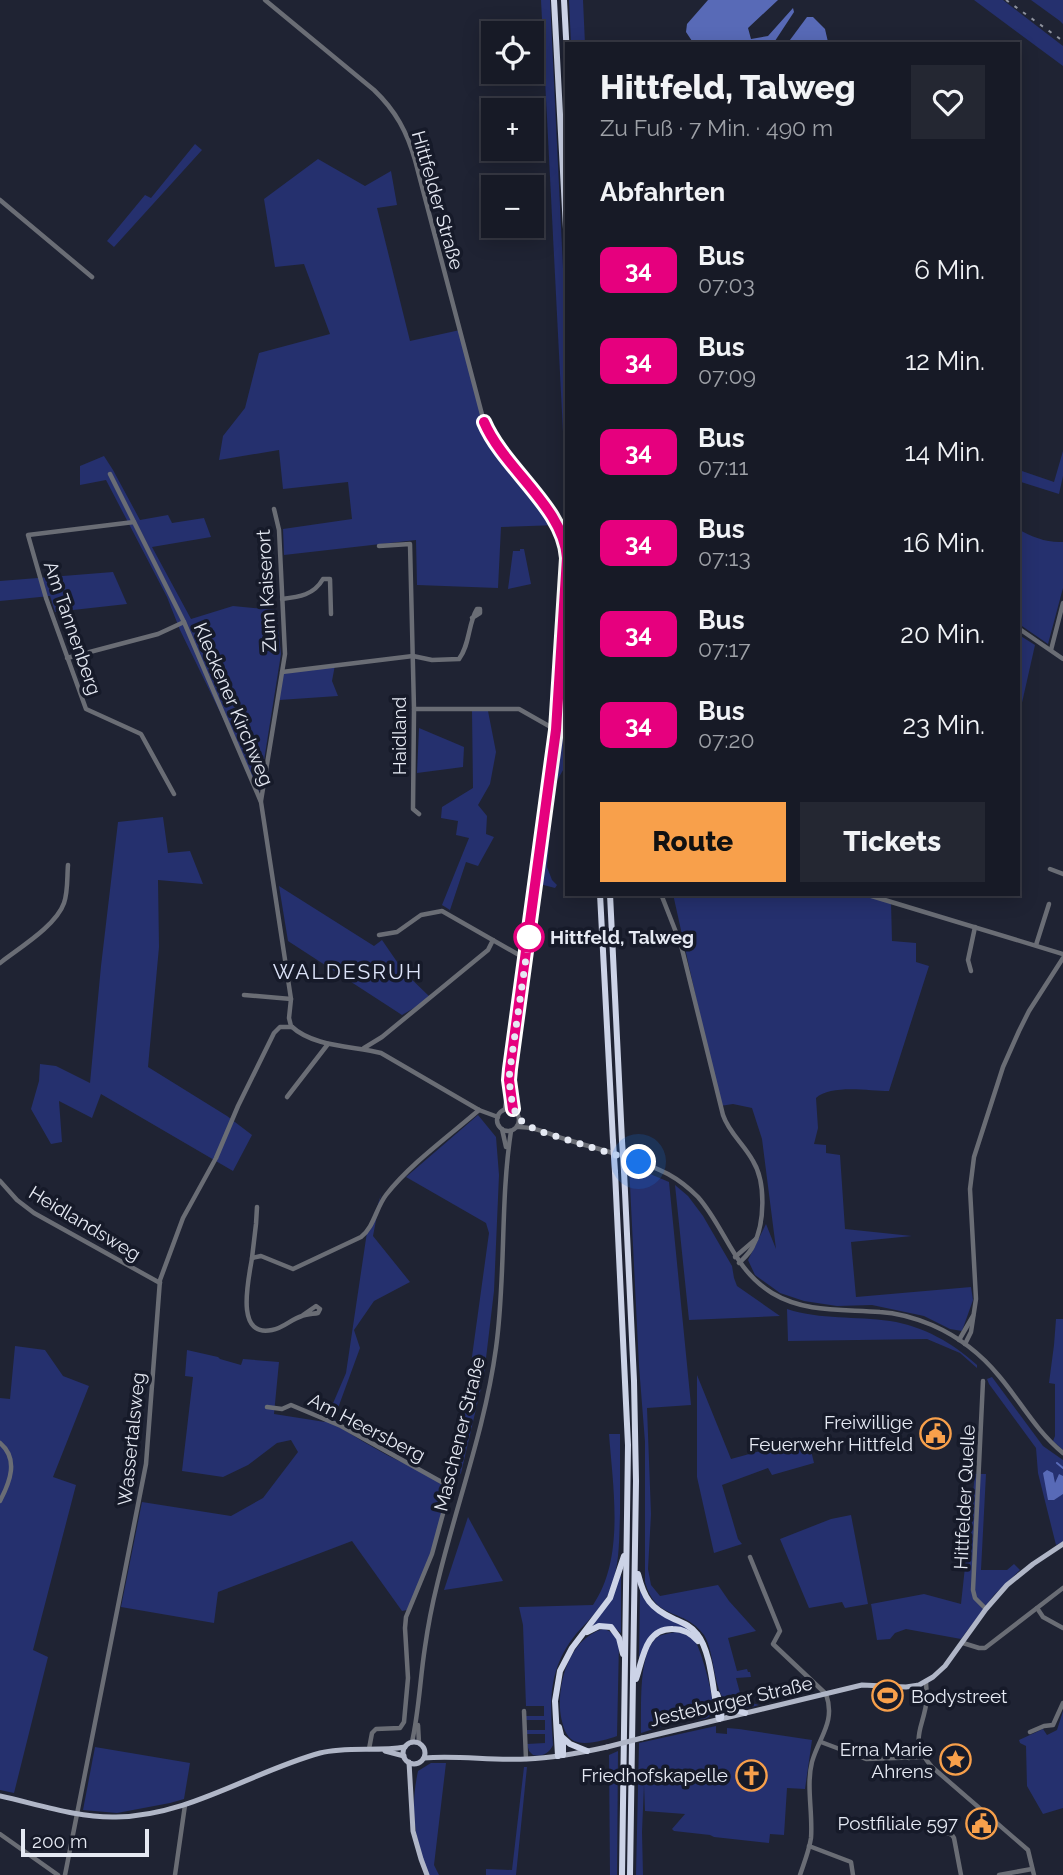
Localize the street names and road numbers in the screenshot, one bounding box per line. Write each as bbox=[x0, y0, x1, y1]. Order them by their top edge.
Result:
street label: Hittfelder Straße bbox=[408, 128, 468, 272]
street label: Zum Kaiserort bbox=[252, 528, 280, 653]
street label: Am Tannenberg bbox=[40, 558, 106, 698]
street label: Kleckener Kirchweg bbox=[190, 619, 278, 789]
street label: Haidland bbox=[388, 697, 410, 775]
street label: Heidlandsweg bbox=[25, 1181, 145, 1265]
street label: Maschener Straße bbox=[429, 1354, 489, 1514]
street label: Wassertalsweg bbox=[113, 1371, 149, 1507]
street label: Am Heersberg bbox=[305, 1388, 429, 1466]
street label: Hittfelder Quelle bbox=[949, 1424, 979, 1570]
street label: Jesteburger Straße bbox=[647, 1672, 815, 1730]

